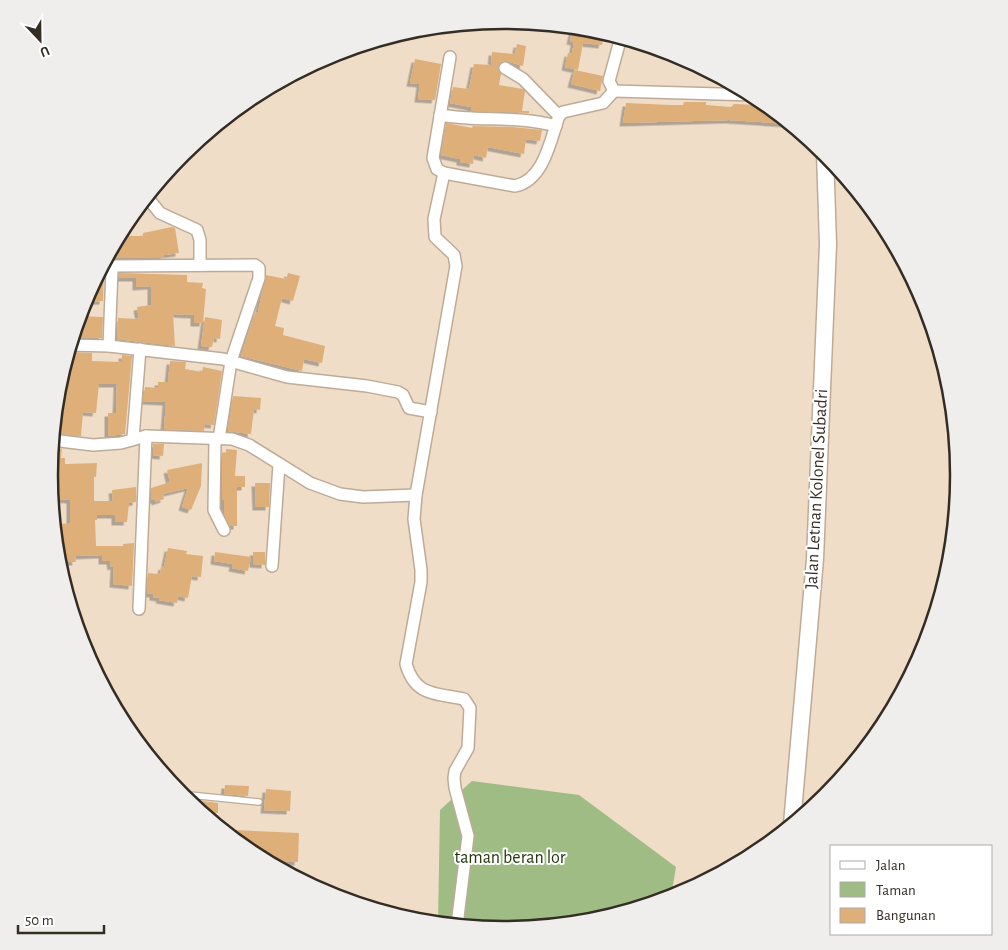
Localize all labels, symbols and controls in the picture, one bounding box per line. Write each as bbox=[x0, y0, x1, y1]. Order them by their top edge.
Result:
north arrow bbox=[15, 15, 65, 65]
text: U bbox=[38, 43, 51, 59]
street label: Jalan Letnan Kolonel Subadri bbox=[803, 388, 831, 590]
legend bbox=[830, 845, 993, 935]
park label: taman beran lor bbox=[454, 849, 566, 867]
text: Jalan bbox=[876, 858, 906, 873]
text: Taman bbox=[876, 883, 916, 898]
scale bar bbox=[18, 902, 104, 934]
text: Bangunan bbox=[876, 908, 936, 923]
text: 50 m bbox=[25, 913, 54, 928]

